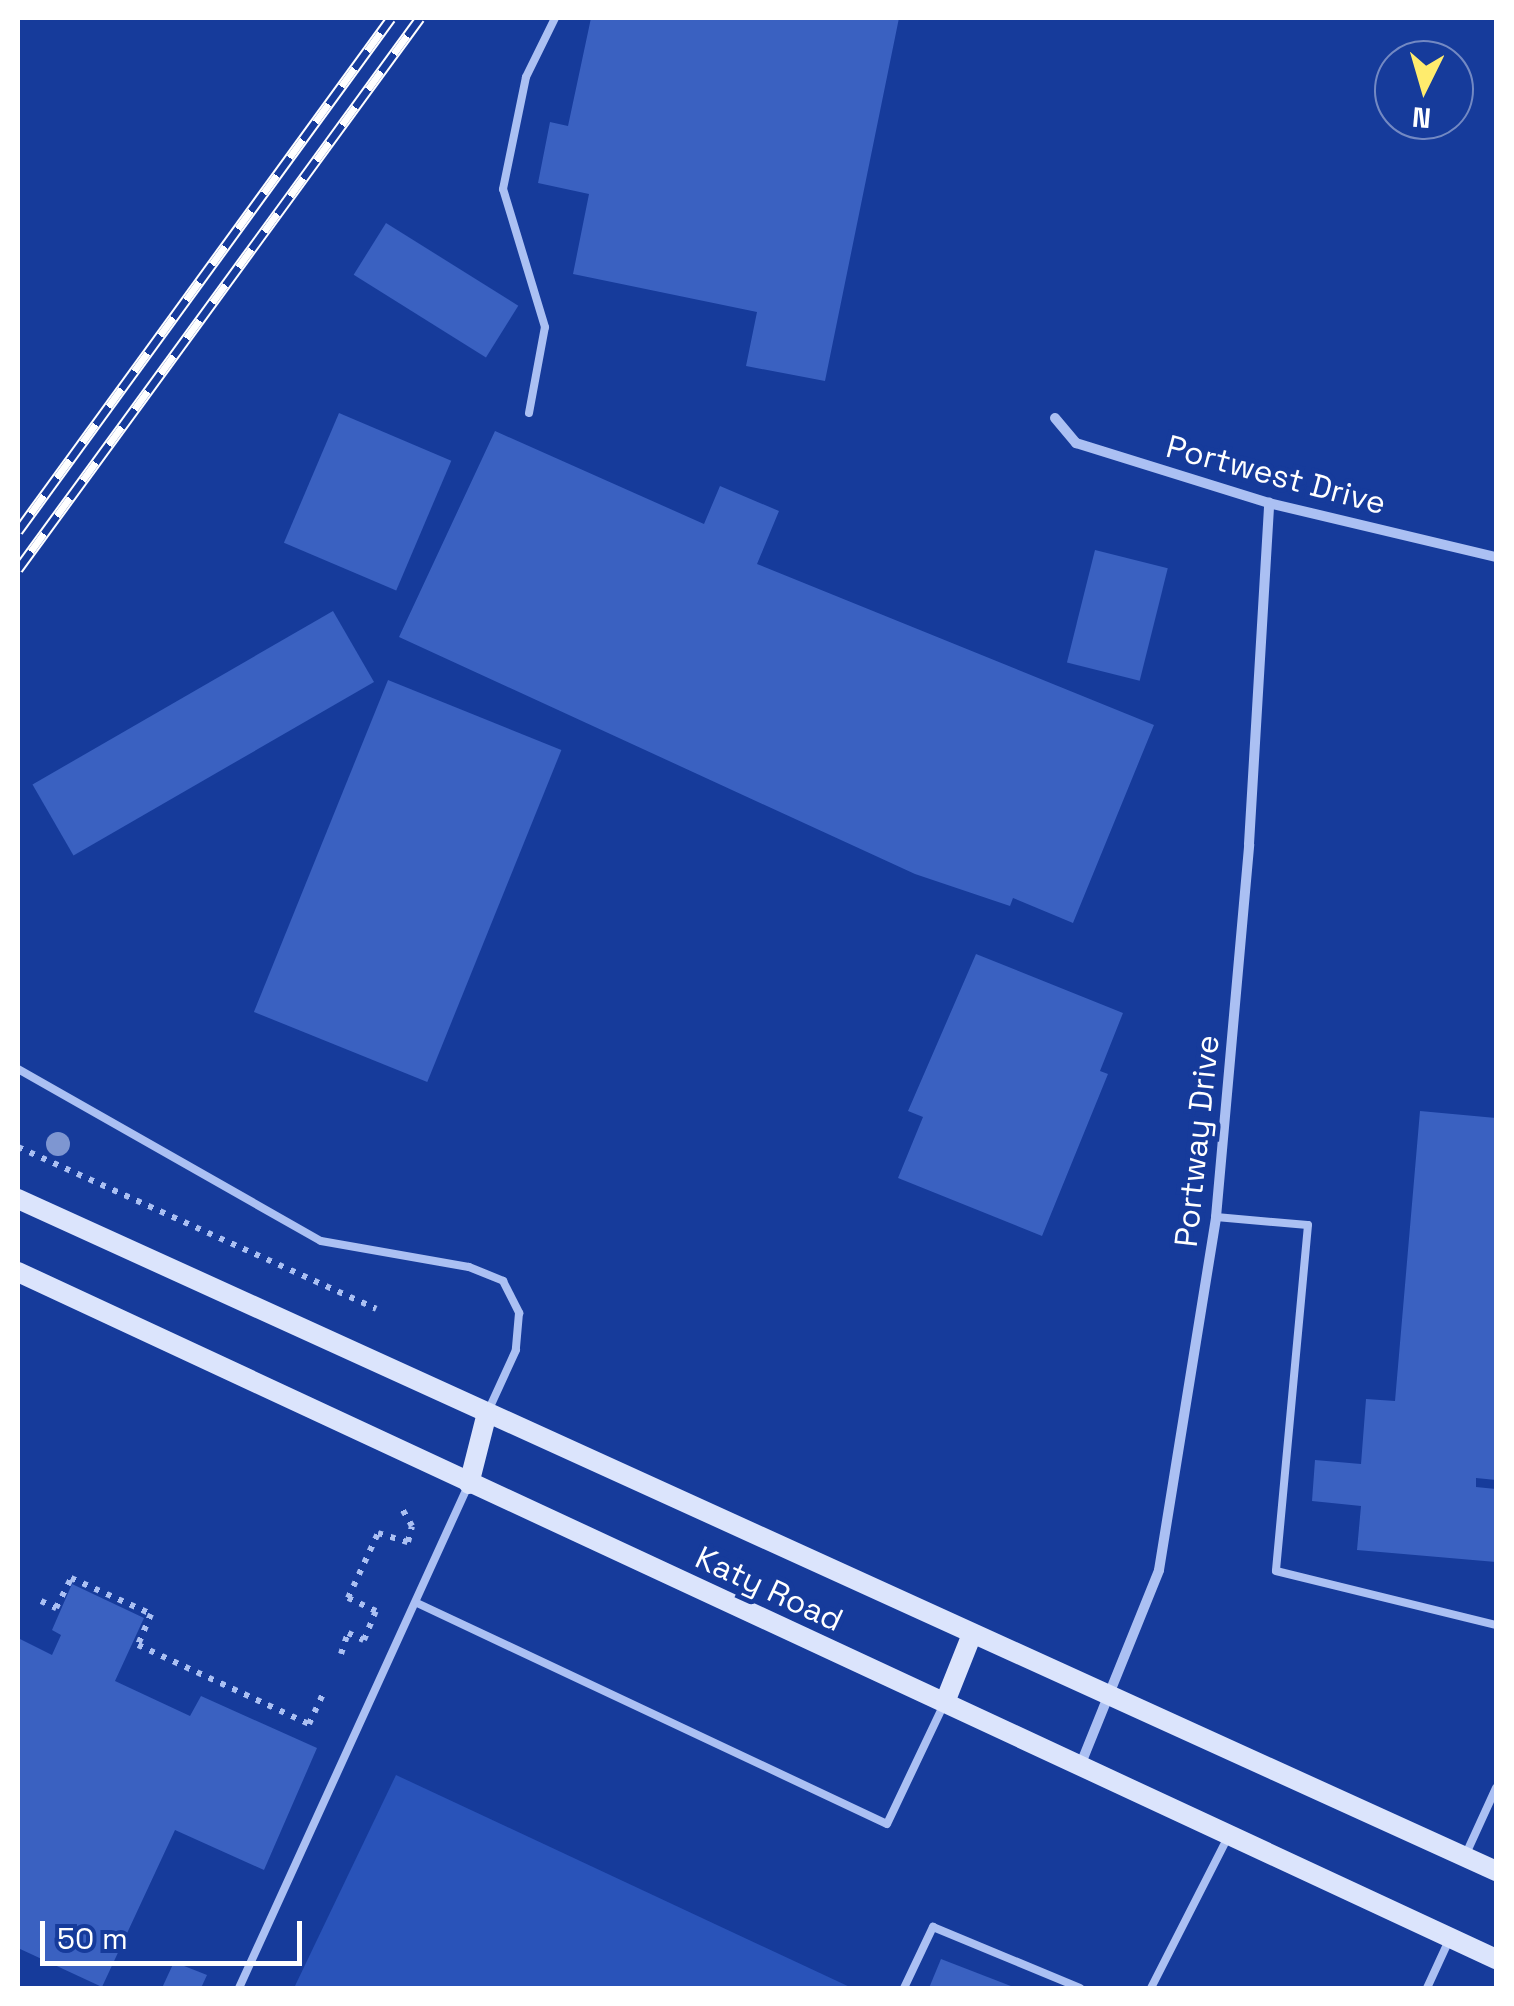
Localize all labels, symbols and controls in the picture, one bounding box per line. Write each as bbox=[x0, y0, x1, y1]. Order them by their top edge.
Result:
north arrow bbox=[1374, 40, 1474, 140]
text: N bbox=[1411, 99, 1432, 137]
street label: Portwest Drive bbox=[1162, 427, 1390, 523]
street label: Portway Drive bbox=[1167, 1033, 1227, 1249]
street label: Katy Road bbox=[689, 1538, 849, 1640]
scale bar bbox=[45, 1901, 308, 1963]
text: 50 m bbox=[57, 1919, 128, 1958]

